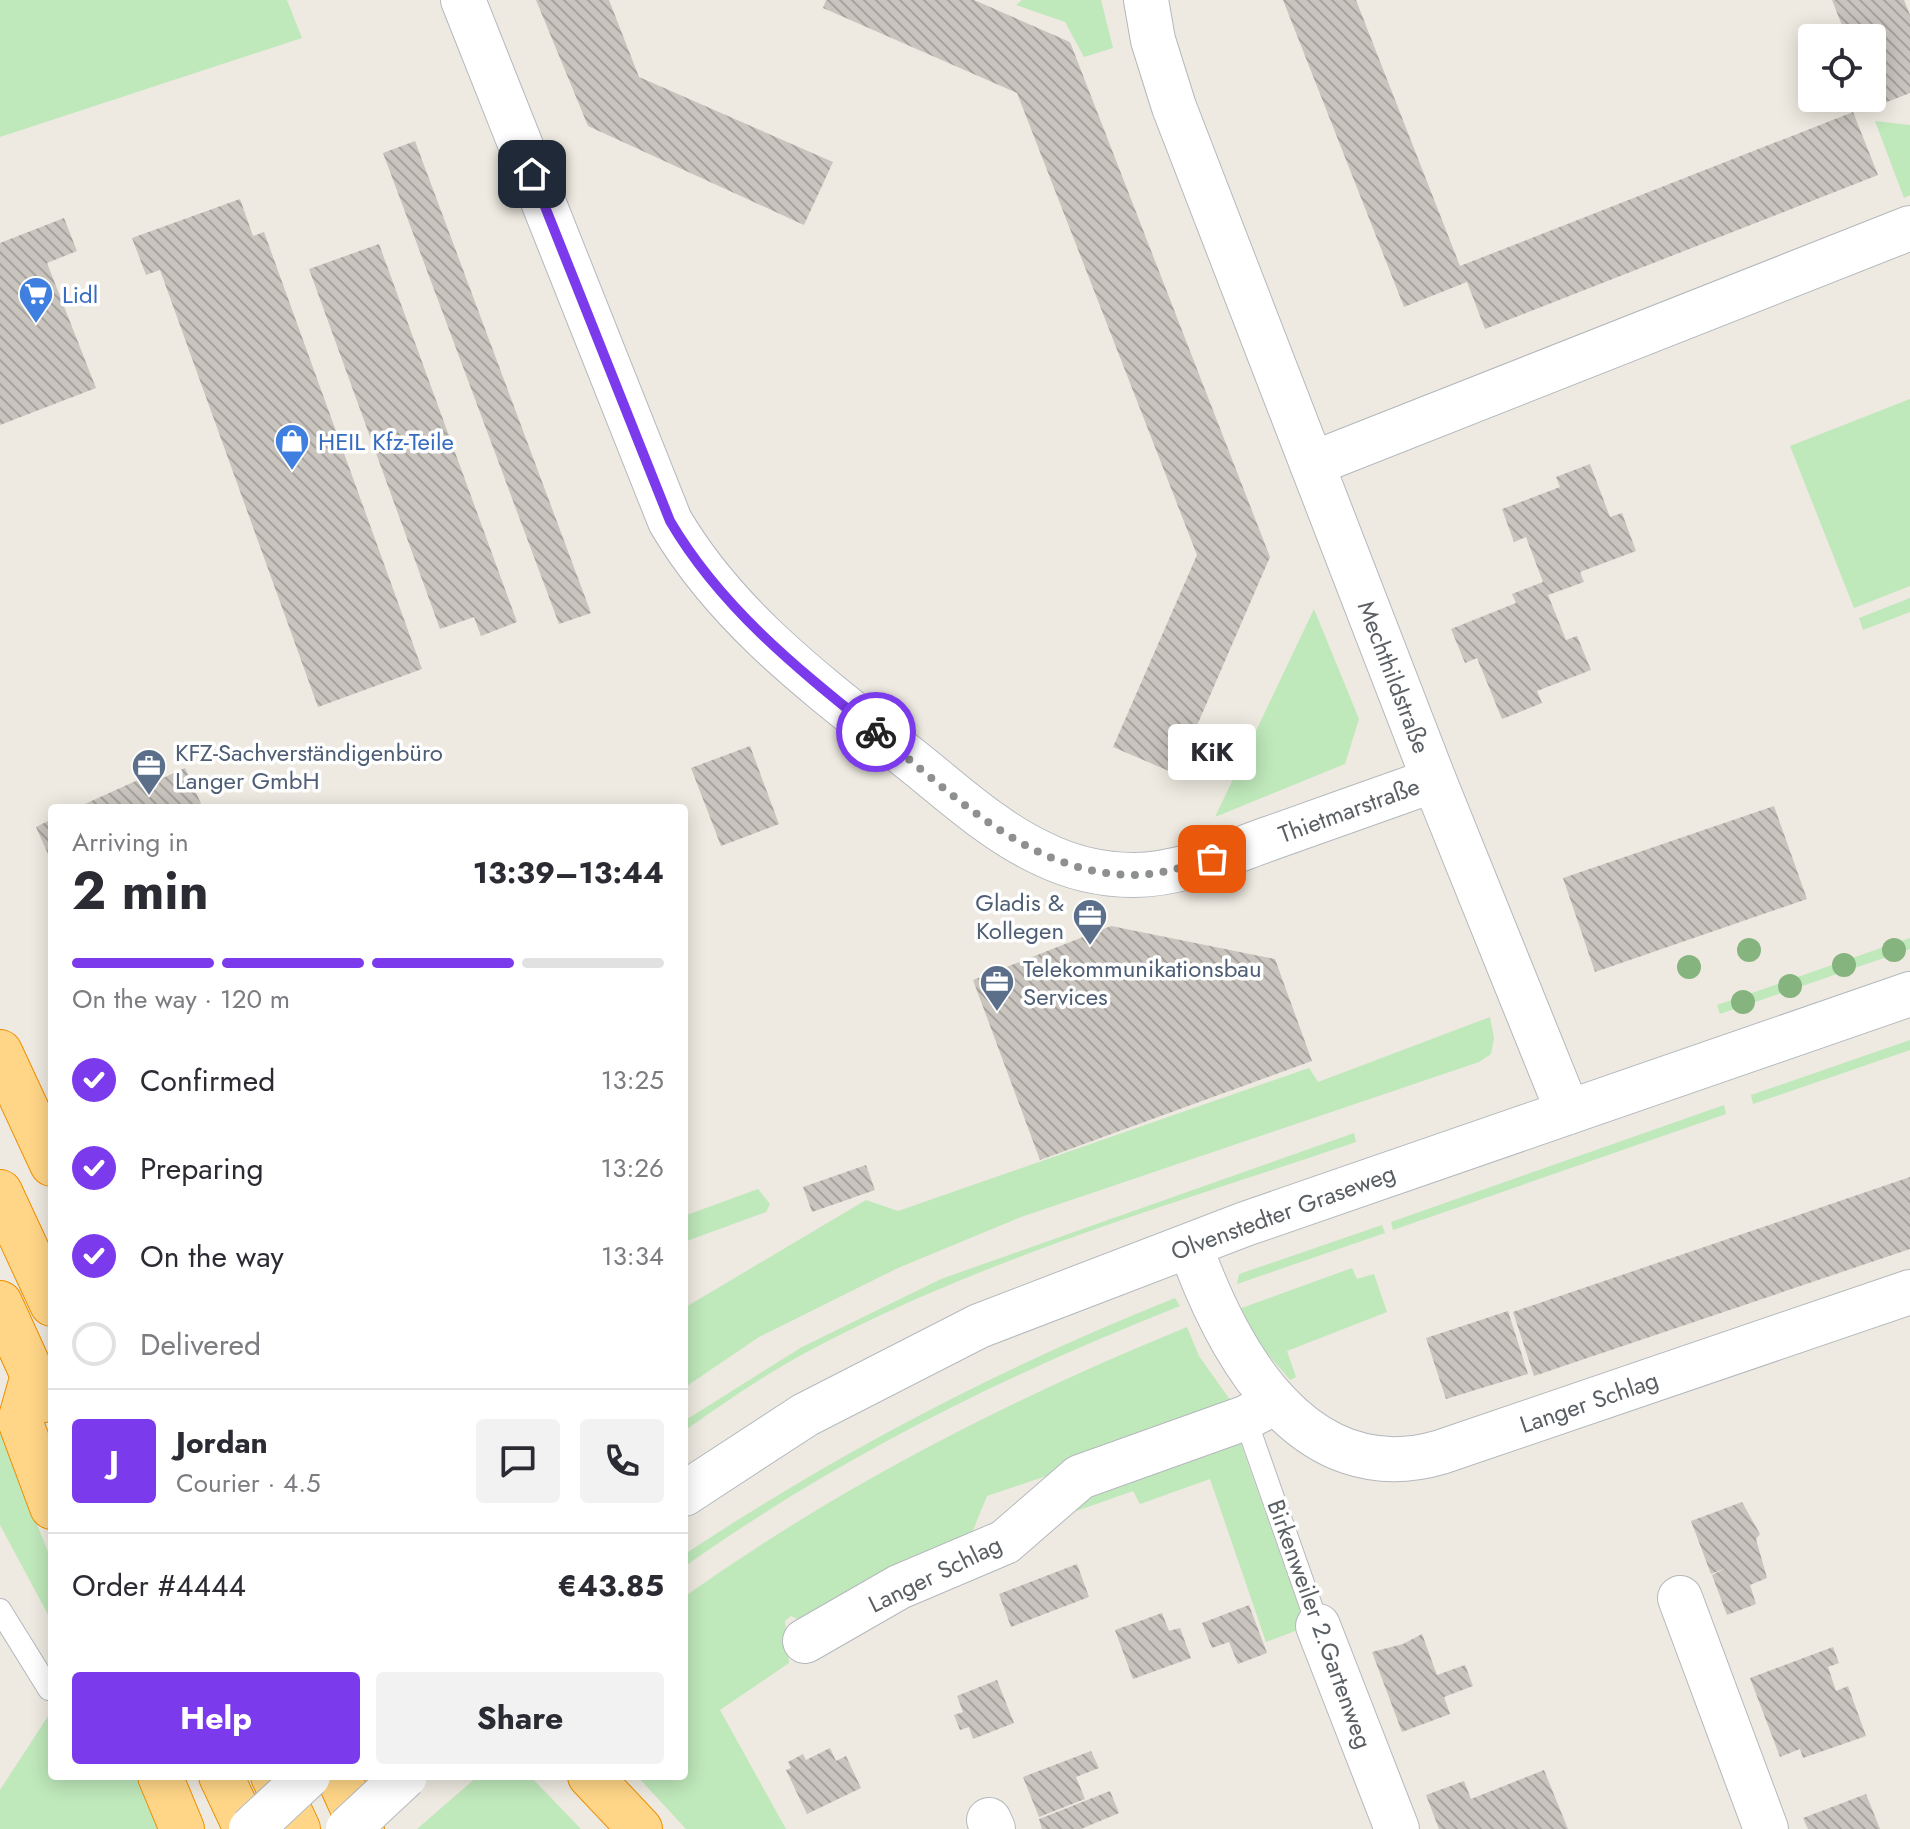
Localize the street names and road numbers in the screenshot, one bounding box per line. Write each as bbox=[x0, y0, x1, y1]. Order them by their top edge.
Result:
street label: Mechthildstraße bbox=[1349, 596, 1439, 758]
street label: Thietmarstraße bbox=[1274, 768, 1424, 852]
street label: Olvenstedter Graseweg bbox=[1166, 1155, 1400, 1269]
street label: Langer Schlag bbox=[1515, 1362, 1663, 1442]
street label: Birkenweiler 2.Gartenweg bbox=[1259, 1495, 1381, 1753]
street label: Langer Schlag bbox=[862, 1527, 1008, 1621]

